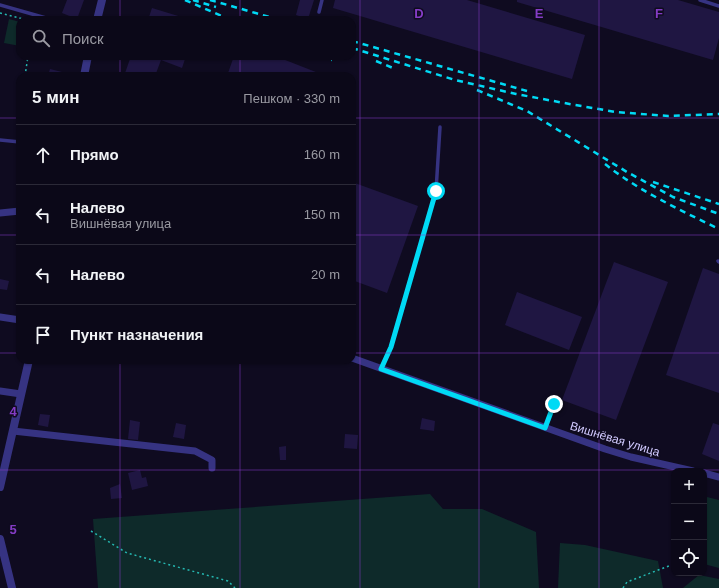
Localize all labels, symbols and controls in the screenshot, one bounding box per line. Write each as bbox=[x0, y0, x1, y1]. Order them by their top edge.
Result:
text: D bbox=[414, 6, 424, 21]
text: E bbox=[535, 6, 544, 21]
text: F bbox=[655, 6, 663, 21]
search box bbox=[16, 16, 356, 60]
icon: search bbox=[30, 27, 52, 49]
text: Поиск bbox=[62, 30, 104, 47]
text: 5 мин bbox=[32, 88, 79, 107]
text: Пешком · 330 m bbox=[243, 91, 340, 106]
icon: ahead bbox=[32, 144, 54, 166]
text: Прямо bbox=[70, 146, 119, 163]
text: 160 m bbox=[304, 147, 340, 162]
route start bbox=[427, 182, 445, 200]
text: Налево bbox=[70, 199, 125, 216]
icon: left bbox=[32, 204, 54, 226]
text: 150 m bbox=[304, 207, 340, 222]
text: Вишнёвая улица bbox=[70, 216, 171, 231]
icon: left bbox=[32, 264, 54, 286]
text: Налево bbox=[70, 266, 125, 283]
text: 20 m bbox=[311, 267, 340, 282]
icon: arrive bbox=[32, 324, 54, 346]
text: Пункт назначения bbox=[70, 326, 203, 343]
route end bbox=[545, 395, 563, 413]
text: 4 bbox=[9, 404, 17, 419]
street label: Вишнёвая улица bbox=[568, 419, 662, 459]
map controls bbox=[671, 468, 707, 576]
button: + bbox=[671, 468, 707, 504]
button: − bbox=[671, 504, 707, 540]
text: 5 bbox=[9, 522, 17, 537]
button: locate bbox=[671, 540, 707, 576]

